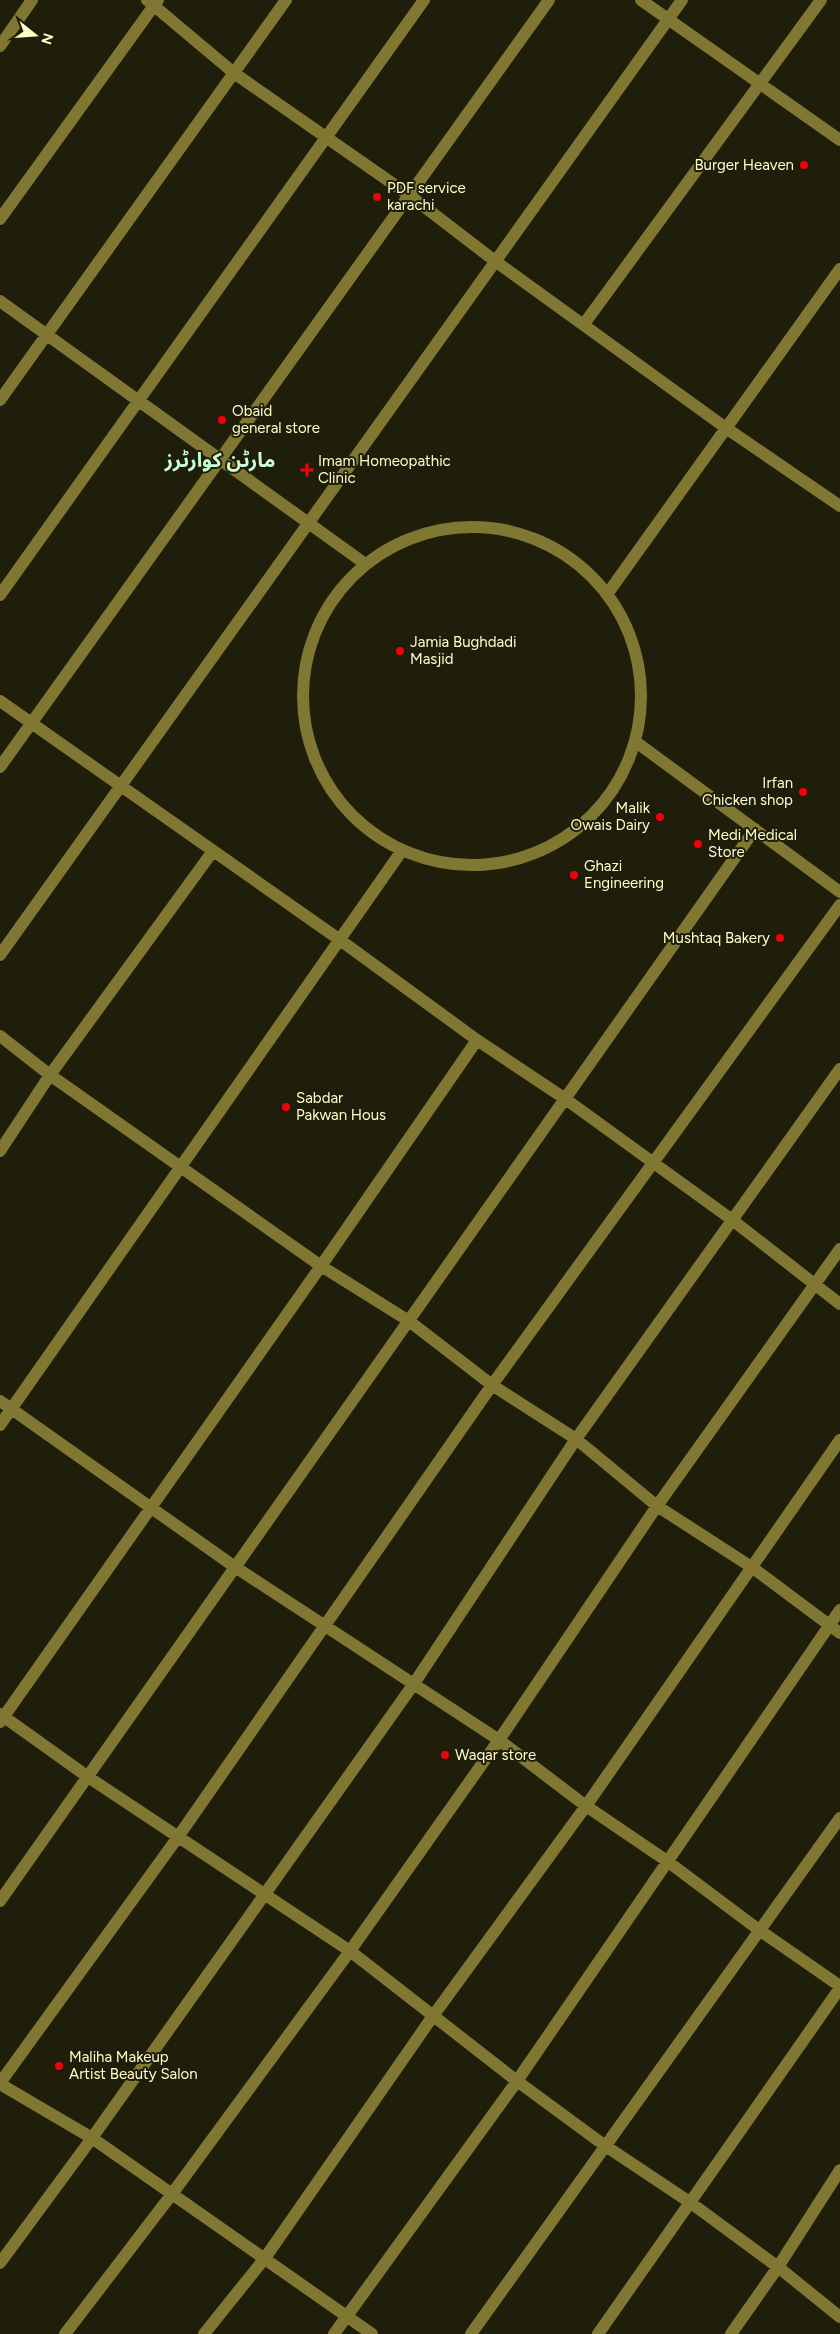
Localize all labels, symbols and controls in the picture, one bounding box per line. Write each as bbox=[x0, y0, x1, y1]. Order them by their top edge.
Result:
north arrow bbox=[10, 10, 60, 60]
text: N bbox=[37, 31, 57, 46]
place label: Burger Heaven bbox=[694, 156, 794, 174]
marker: Burger Heaven bbox=[798, 159, 810, 171]
place label: PDF service karachi bbox=[387, 179, 466, 214]
marker: PDF service karachi bbox=[371, 191, 383, 203]
place label: Obaid general store bbox=[232, 402, 320, 437]
marker: Obaid general store bbox=[216, 414, 228, 426]
district label: مارٹن کوارٹرز bbox=[164, 448, 275, 472]
place label: Imam Homeopathic Clinic bbox=[318, 452, 451, 487]
marker: Imam Homeopathic Clinic bbox=[300, 463, 314, 477]
place label: Jamia Bughdadi Masjid bbox=[410, 633, 516, 668]
marker: Jamia Bughdadi Masjid bbox=[394, 645, 406, 657]
place label: Irfan Chicken shop bbox=[702, 774, 793, 809]
marker: Irfan Chicken shop bbox=[797, 786, 809, 798]
place label: Malik Owais Dairy bbox=[571, 799, 651, 834]
marker: Malik Owais Dairy bbox=[654, 811, 666, 823]
place label: Medi Medical Store bbox=[708, 826, 797, 861]
marker: Medi Medical Store bbox=[692, 838, 704, 850]
place label: Ghazi Engineering bbox=[584, 857, 664, 892]
marker: Ghazi Engineering bbox=[568, 869, 580, 881]
place label: Mushtaq Bakery bbox=[663, 929, 770, 947]
marker: Mushtaq Bakery bbox=[774, 932, 786, 944]
place label: Sabdar Pakwan Hous bbox=[296, 1089, 386, 1124]
marker: Sabdar Pakwan Hous bbox=[280, 1101, 292, 1113]
place label: Waqar store bbox=[455, 1746, 536, 1764]
marker: Waqar store bbox=[439, 1749, 451, 1761]
place label: Maliha Makeup Artist Beauty Salon bbox=[69, 2048, 198, 2083]
marker: Maliha Makeup Artist Beauty Salon bbox=[53, 2060, 65, 2072]

